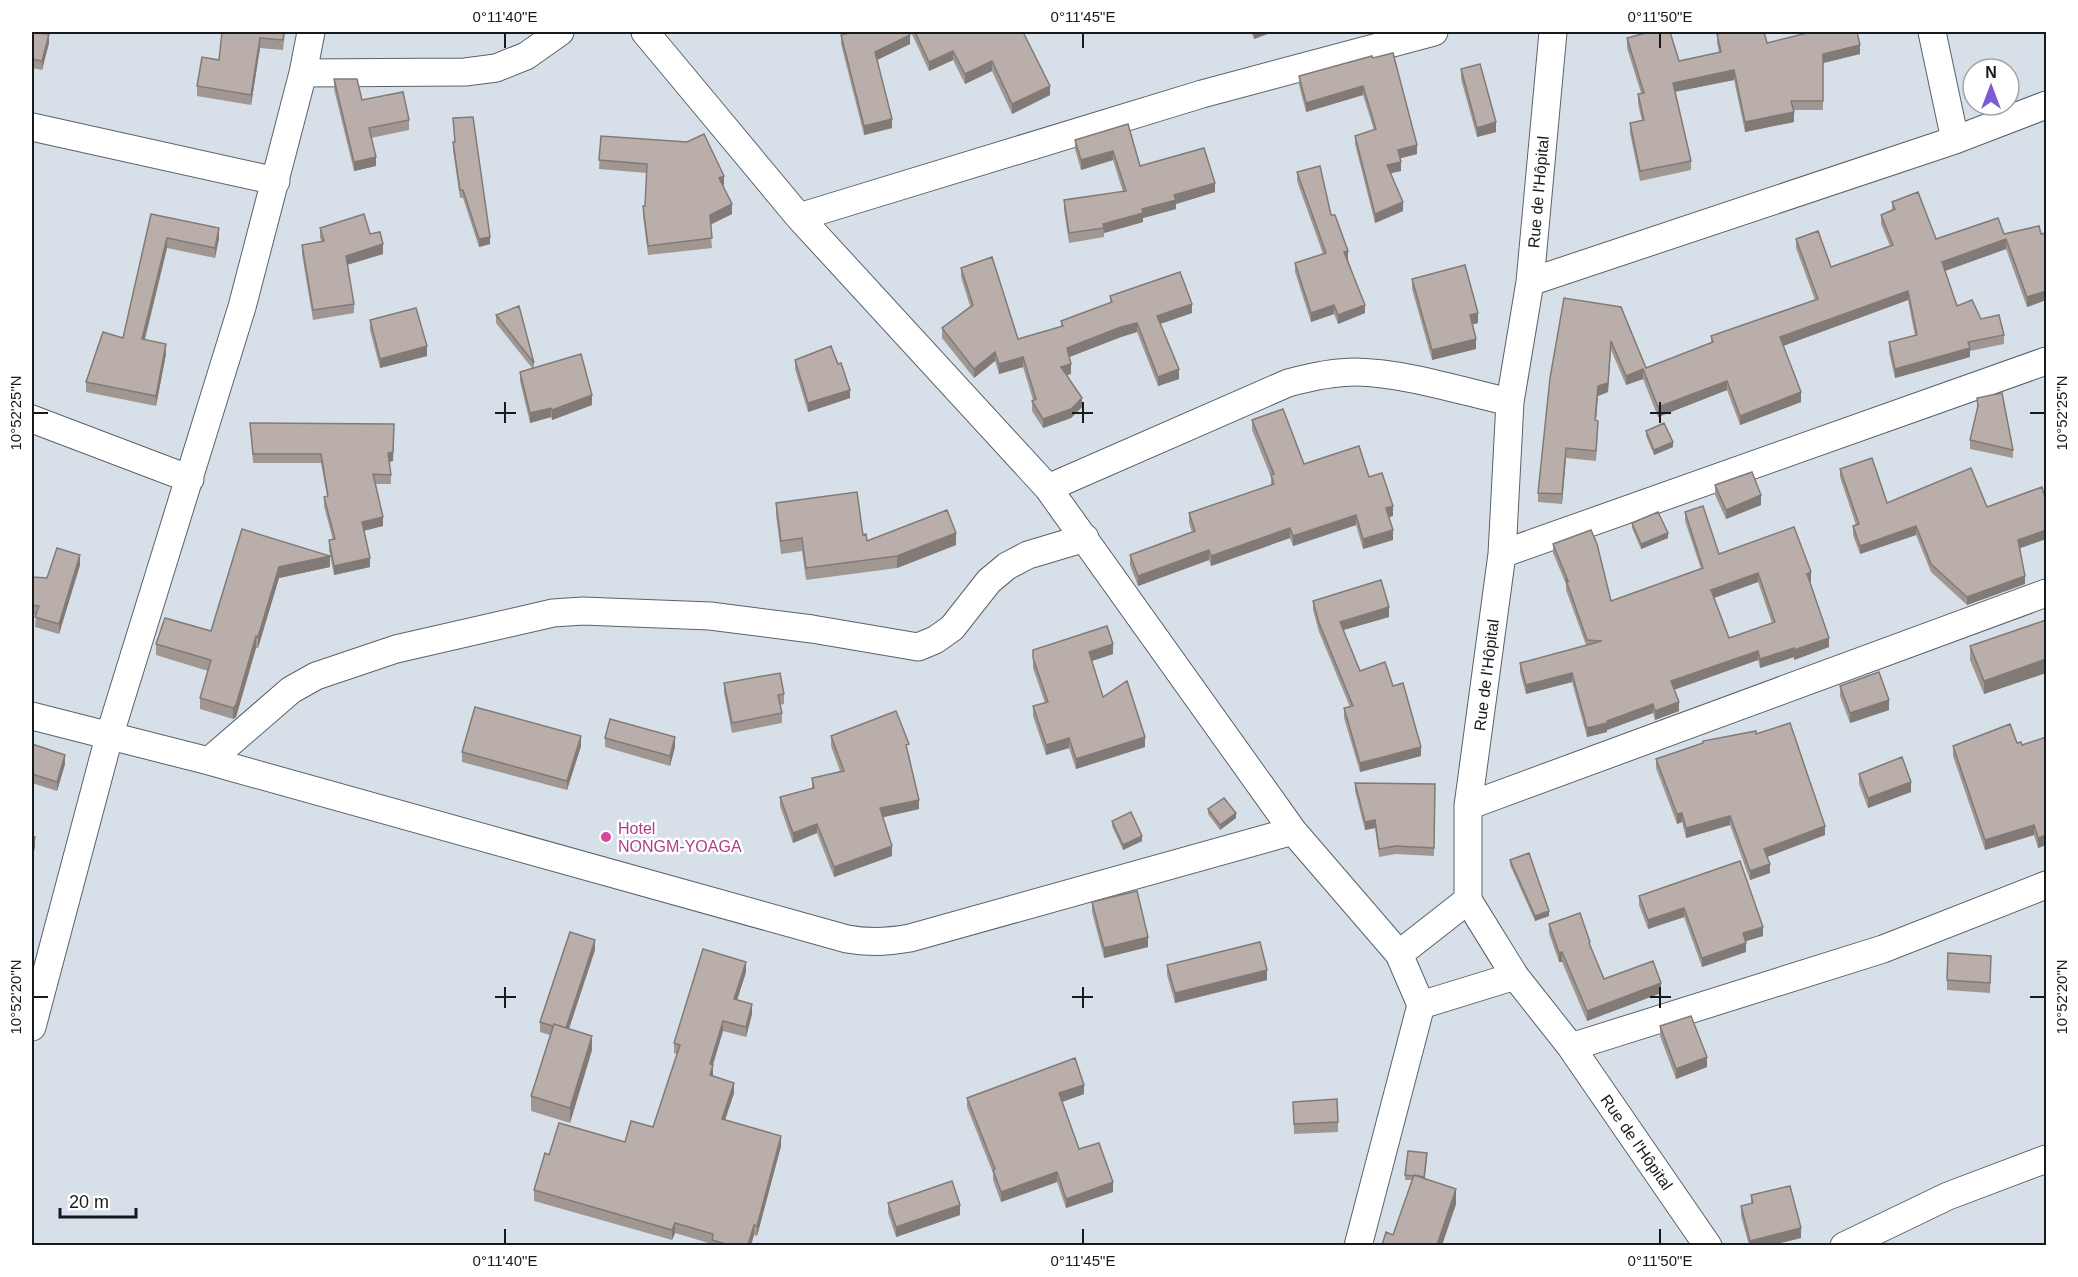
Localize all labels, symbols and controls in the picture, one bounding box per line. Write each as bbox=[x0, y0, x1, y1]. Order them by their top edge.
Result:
text: 0°11'40"E bbox=[473, 8, 537, 25]
text: 0°11'45"E bbox=[1051, 8, 1115, 25]
text: 0°11'50"E bbox=[1628, 8, 1692, 25]
north arrow bbox=[1961, 57, 2021, 117]
text: N bbox=[1985, 64, 1997, 81]
street label: Rue de l'Hôpital bbox=[1525, 135, 1552, 249]
text: 10°52'25"N bbox=[7, 375, 24, 451]
text: 10°52'25"N bbox=[2053, 375, 2070, 451]
street label: Rue de l'Hôpital bbox=[1471, 618, 1502, 732]
place label: Hotel NONGM-YOAGA bbox=[618, 820, 742, 855]
marker: Hotel NONGM-YOAGA bbox=[599, 830, 613, 844]
text: 10°52'20"N bbox=[7, 959, 24, 1035]
text: 10°52'20"N bbox=[2053, 959, 2070, 1035]
street label: Rue de l'Hôpital bbox=[1597, 1091, 1676, 1193]
scale bar bbox=[60, 1181, 136, 1219]
text: 20 m bbox=[69, 1192, 109, 1212]
text: 0°11'40"E bbox=[473, 1252, 537, 1269]
text: 0°11'45"E bbox=[1051, 1252, 1115, 1269]
text: 0°11'50"E bbox=[1628, 1252, 1692, 1269]

